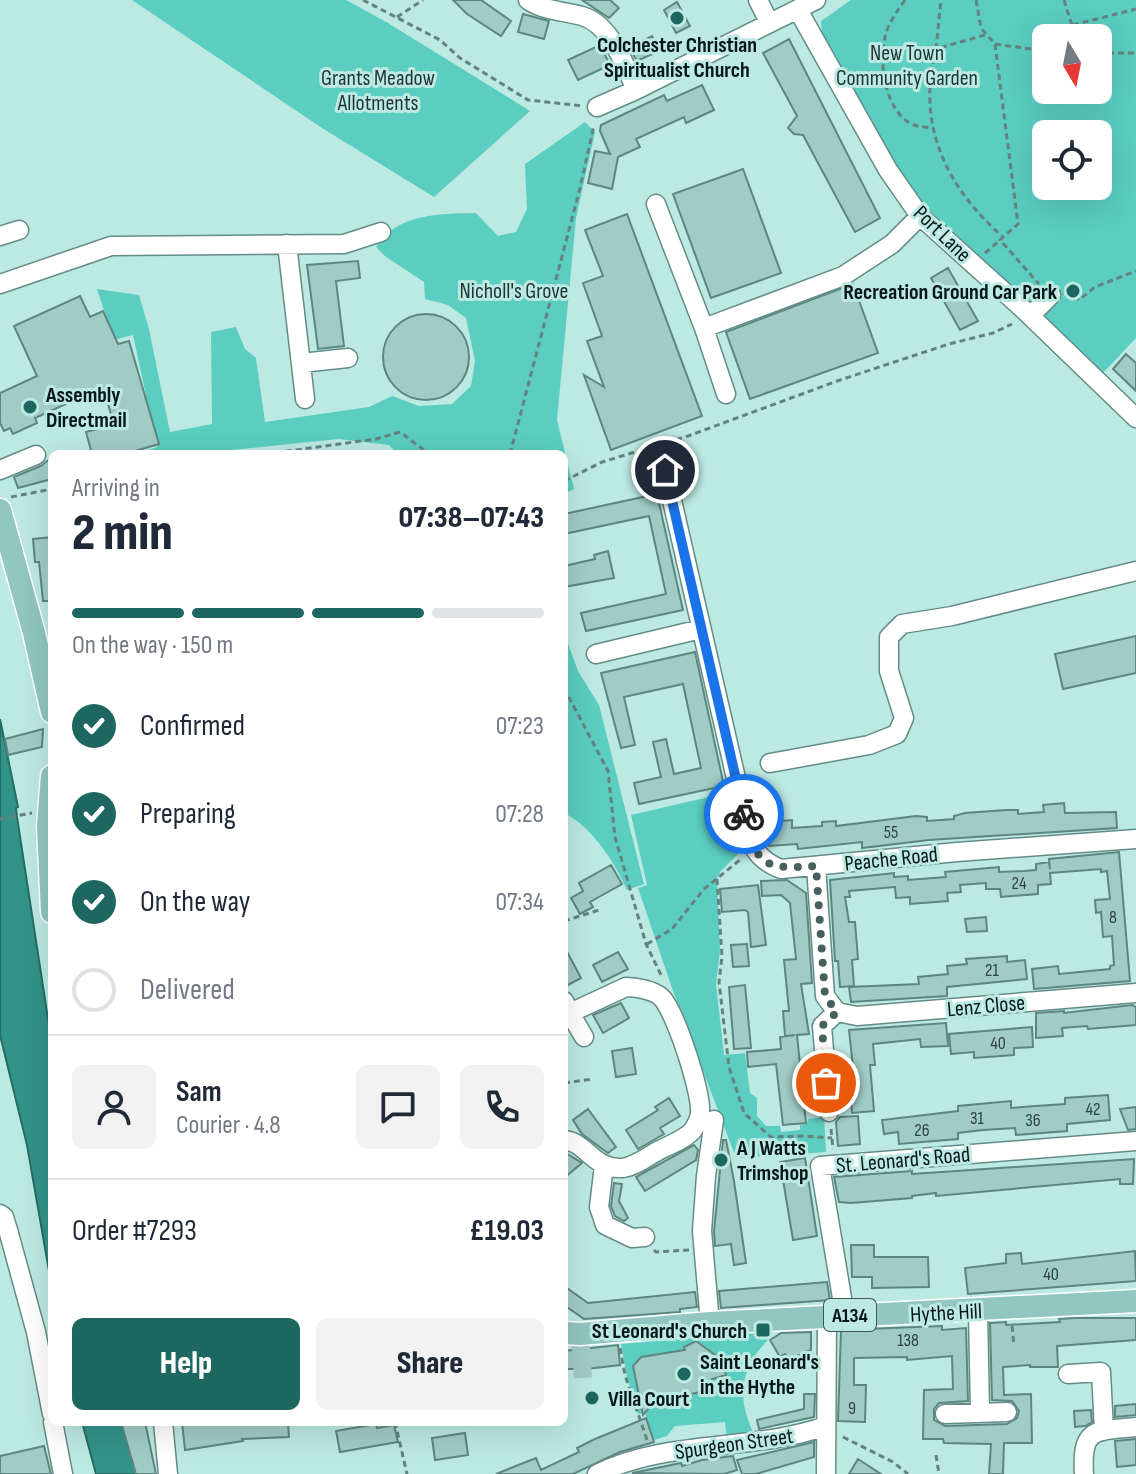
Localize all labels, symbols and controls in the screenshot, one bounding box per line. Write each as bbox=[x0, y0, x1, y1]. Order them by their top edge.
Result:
marker: Colchester Christian Spiritualist Church bbox=[668, 9, 686, 27]
north arrow bbox=[1032, 24, 1112, 104]
map controls bbox=[1032, 24, 1112, 200]
place label: Colchester Christian Spiritualist Church bbox=[597, 32, 757, 84]
park label: New Town Community Garden bbox=[836, 40, 978, 92]
park label: Grants Meadow Allotments bbox=[321, 65, 435, 117]
button: locate bbox=[1032, 120, 1112, 200]
street label: Port Lane bbox=[907, 200, 977, 268]
park label: Nicholl's Grove bbox=[460, 278, 568, 305]
place label: Recreation Ground Car Park bbox=[843, 279, 1058, 306]
marker: Recreation Ground Car Park bbox=[1064, 282, 1082, 300]
place label: Assembly Directmail bbox=[45, 382, 127, 434]
marker: Assembly Directmail bbox=[21, 398, 39, 416]
pin bbox=[631, 436, 699, 504]
icon: home bbox=[643, 448, 687, 492]
text: Arriving in bbox=[72, 473, 160, 504]
text: 07:38–07:43 bbox=[399, 500, 544, 536]
text: 2 min bbox=[72, 502, 173, 565]
text: On the way · 150 m bbox=[72, 630, 233, 661]
icon: check bbox=[72, 704, 116, 748]
text: Confirmed bbox=[140, 708, 245, 744]
text: 07:23 bbox=[496, 711, 544, 742]
courier bbox=[704, 774, 784, 854]
icon: check bbox=[72, 792, 116, 836]
icon: bike bbox=[722, 792, 766, 836]
text: Preparing bbox=[140, 796, 236, 832]
text: 07:28 bbox=[495, 799, 544, 830]
house number: 55 bbox=[884, 822, 898, 843]
street label: Peache Road bbox=[843, 841, 939, 878]
house number: 24 bbox=[1012, 873, 1027, 894]
icon: check bbox=[72, 880, 116, 924]
text: On the way bbox=[140, 884, 250, 920]
text: 07:34 bbox=[496, 887, 544, 918]
house number: 8 bbox=[1109, 907, 1117, 928]
house number: 21 bbox=[985, 960, 1000, 981]
text: Delivered bbox=[140, 972, 235, 1008]
street label: Lenz Close bbox=[946, 990, 1026, 1023]
house number: 40 bbox=[990, 1033, 1006, 1054]
pin bbox=[792, 1049, 860, 1117]
icon: bag bbox=[804, 1061, 848, 1105]
button: person bbox=[72, 1065, 156, 1149]
button: chat bbox=[356, 1065, 440, 1149]
button: phone bbox=[460, 1065, 544, 1149]
text: Sam bbox=[176, 1074, 222, 1110]
house number: 42 bbox=[1085, 1099, 1101, 1120]
house number: 31 bbox=[970, 1108, 985, 1129]
text: Courier · 4.8 bbox=[176, 1110, 281, 1141]
house number: 36 bbox=[1025, 1110, 1041, 1131]
house number: 26 bbox=[914, 1120, 930, 1141]
place label: A J Watts Trimshop bbox=[736, 1135, 809, 1187]
street label: St. Leonard's Road bbox=[835, 1141, 971, 1180]
marker: A J Watts Trimshop bbox=[712, 1151, 730, 1169]
text: Order #7293 bbox=[72, 1213, 197, 1249]
text: £19.03 bbox=[469, 1213, 544, 1249]
house number: 40 bbox=[1043, 1264, 1059, 1285]
street label: Hythe Hill bbox=[910, 1298, 983, 1329]
road number: A134 bbox=[824, 1299, 876, 1331]
button: Help bbox=[72, 1318, 300, 1410]
button: Share bbox=[316, 1318, 544, 1410]
place label: St Leonard's Church bbox=[592, 1318, 747, 1345]
marker: St Leonard's Church bbox=[754, 1321, 772, 1339]
house number: 138 bbox=[897, 1330, 919, 1351]
place label: Saint Leonard's in the Hythe bbox=[700, 1349, 819, 1401]
marker: Saint Leonard's in the Hythe bbox=[675, 1365, 693, 1383]
place label: Villa Court bbox=[608, 1386, 689, 1413]
marker: Villa Court bbox=[583, 1389, 601, 1407]
house number: 9 bbox=[848, 1398, 856, 1419]
street label: Spurgeon Street bbox=[673, 1423, 796, 1466]

